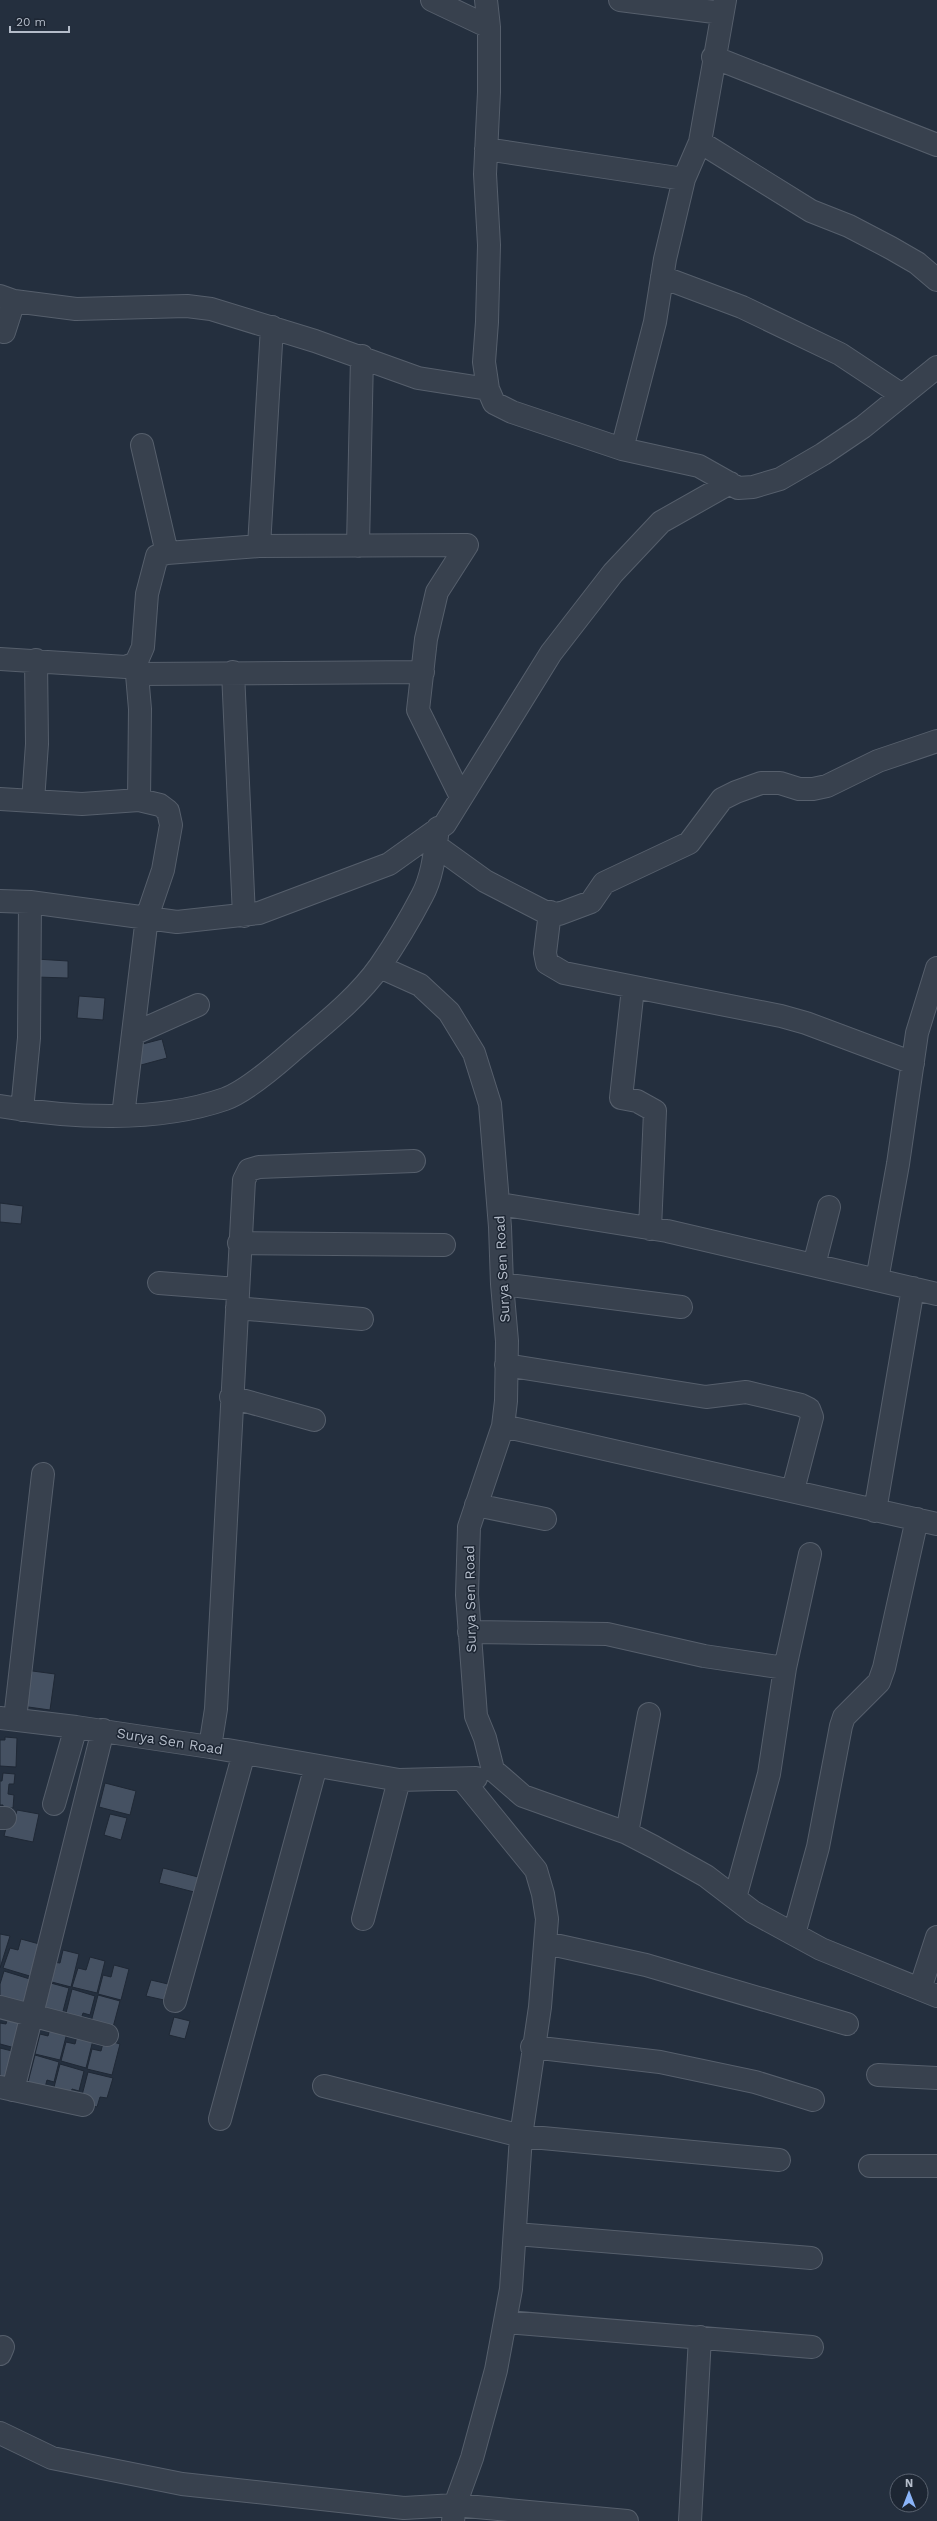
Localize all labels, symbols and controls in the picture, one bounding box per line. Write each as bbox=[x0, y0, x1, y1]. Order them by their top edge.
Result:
scale bar bbox=[10, 8, 69, 34]
text: 20 m bbox=[16, 15, 46, 29]
street label: Surya Sen Road bbox=[491, 1215, 513, 1323]
street label: Surya Sen Road bbox=[461, 1545, 479, 1653]
street label: Surya Sen Road bbox=[116, 1725, 224, 1757]
north arrow bbox=[889, 2473, 929, 2513]
text: N bbox=[905, 2477, 913, 2490]

